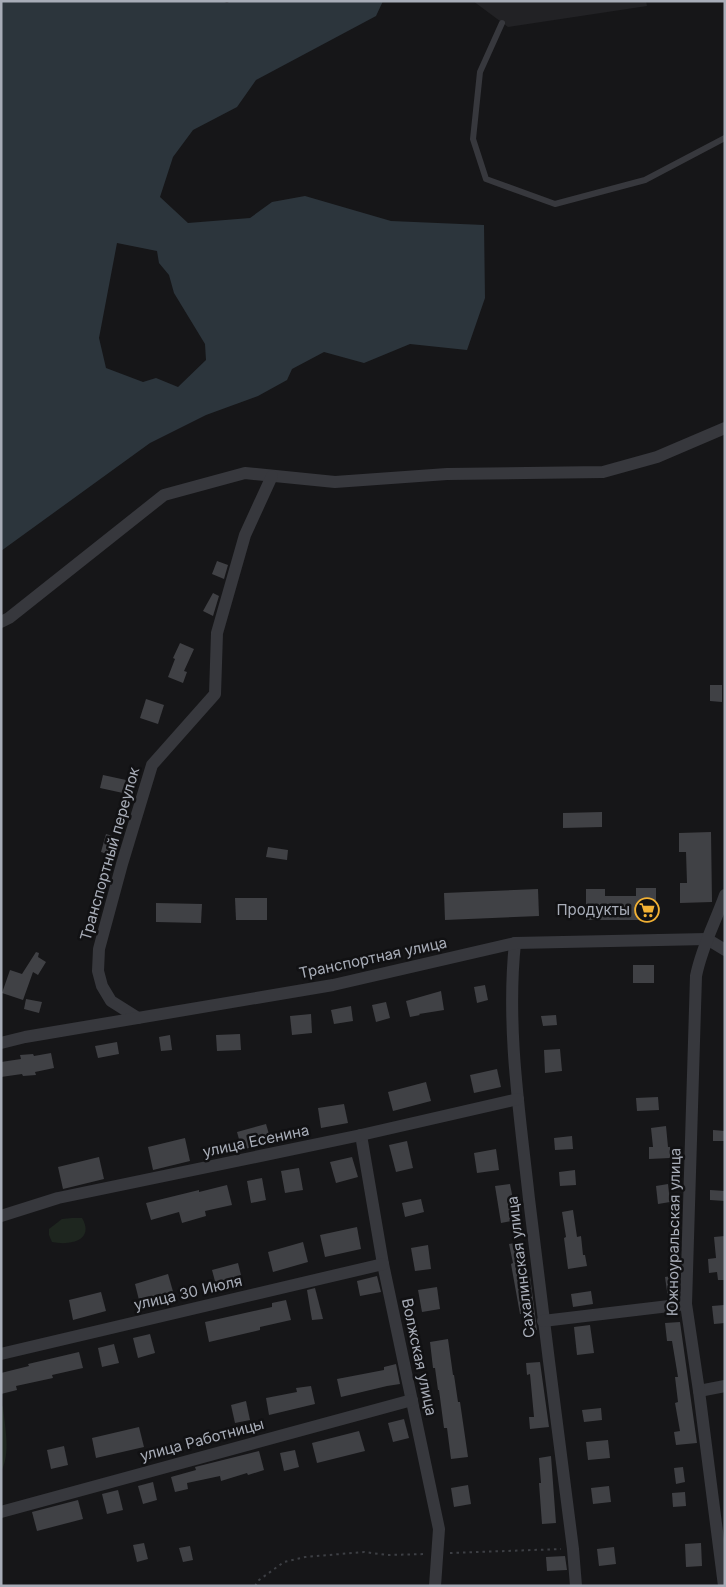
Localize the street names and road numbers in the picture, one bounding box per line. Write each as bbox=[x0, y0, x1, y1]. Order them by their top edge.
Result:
street label: Транспортный переулок bbox=[76, 765, 143, 943]
street label: Транспортная улица bbox=[297, 933, 449, 982]
street label: улица Есенина bbox=[201, 1120, 311, 1161]
street label: Южноуральская улица bbox=[663, 1148, 684, 1316]
street label: Сахалинская улица bbox=[502, 1195, 539, 1339]
street label: улица 30 Июля bbox=[132, 1271, 244, 1314]
street label: Волжская улица bbox=[398, 1296, 441, 1417]
street label: улица Работницы bbox=[138, 1414, 266, 1465]

